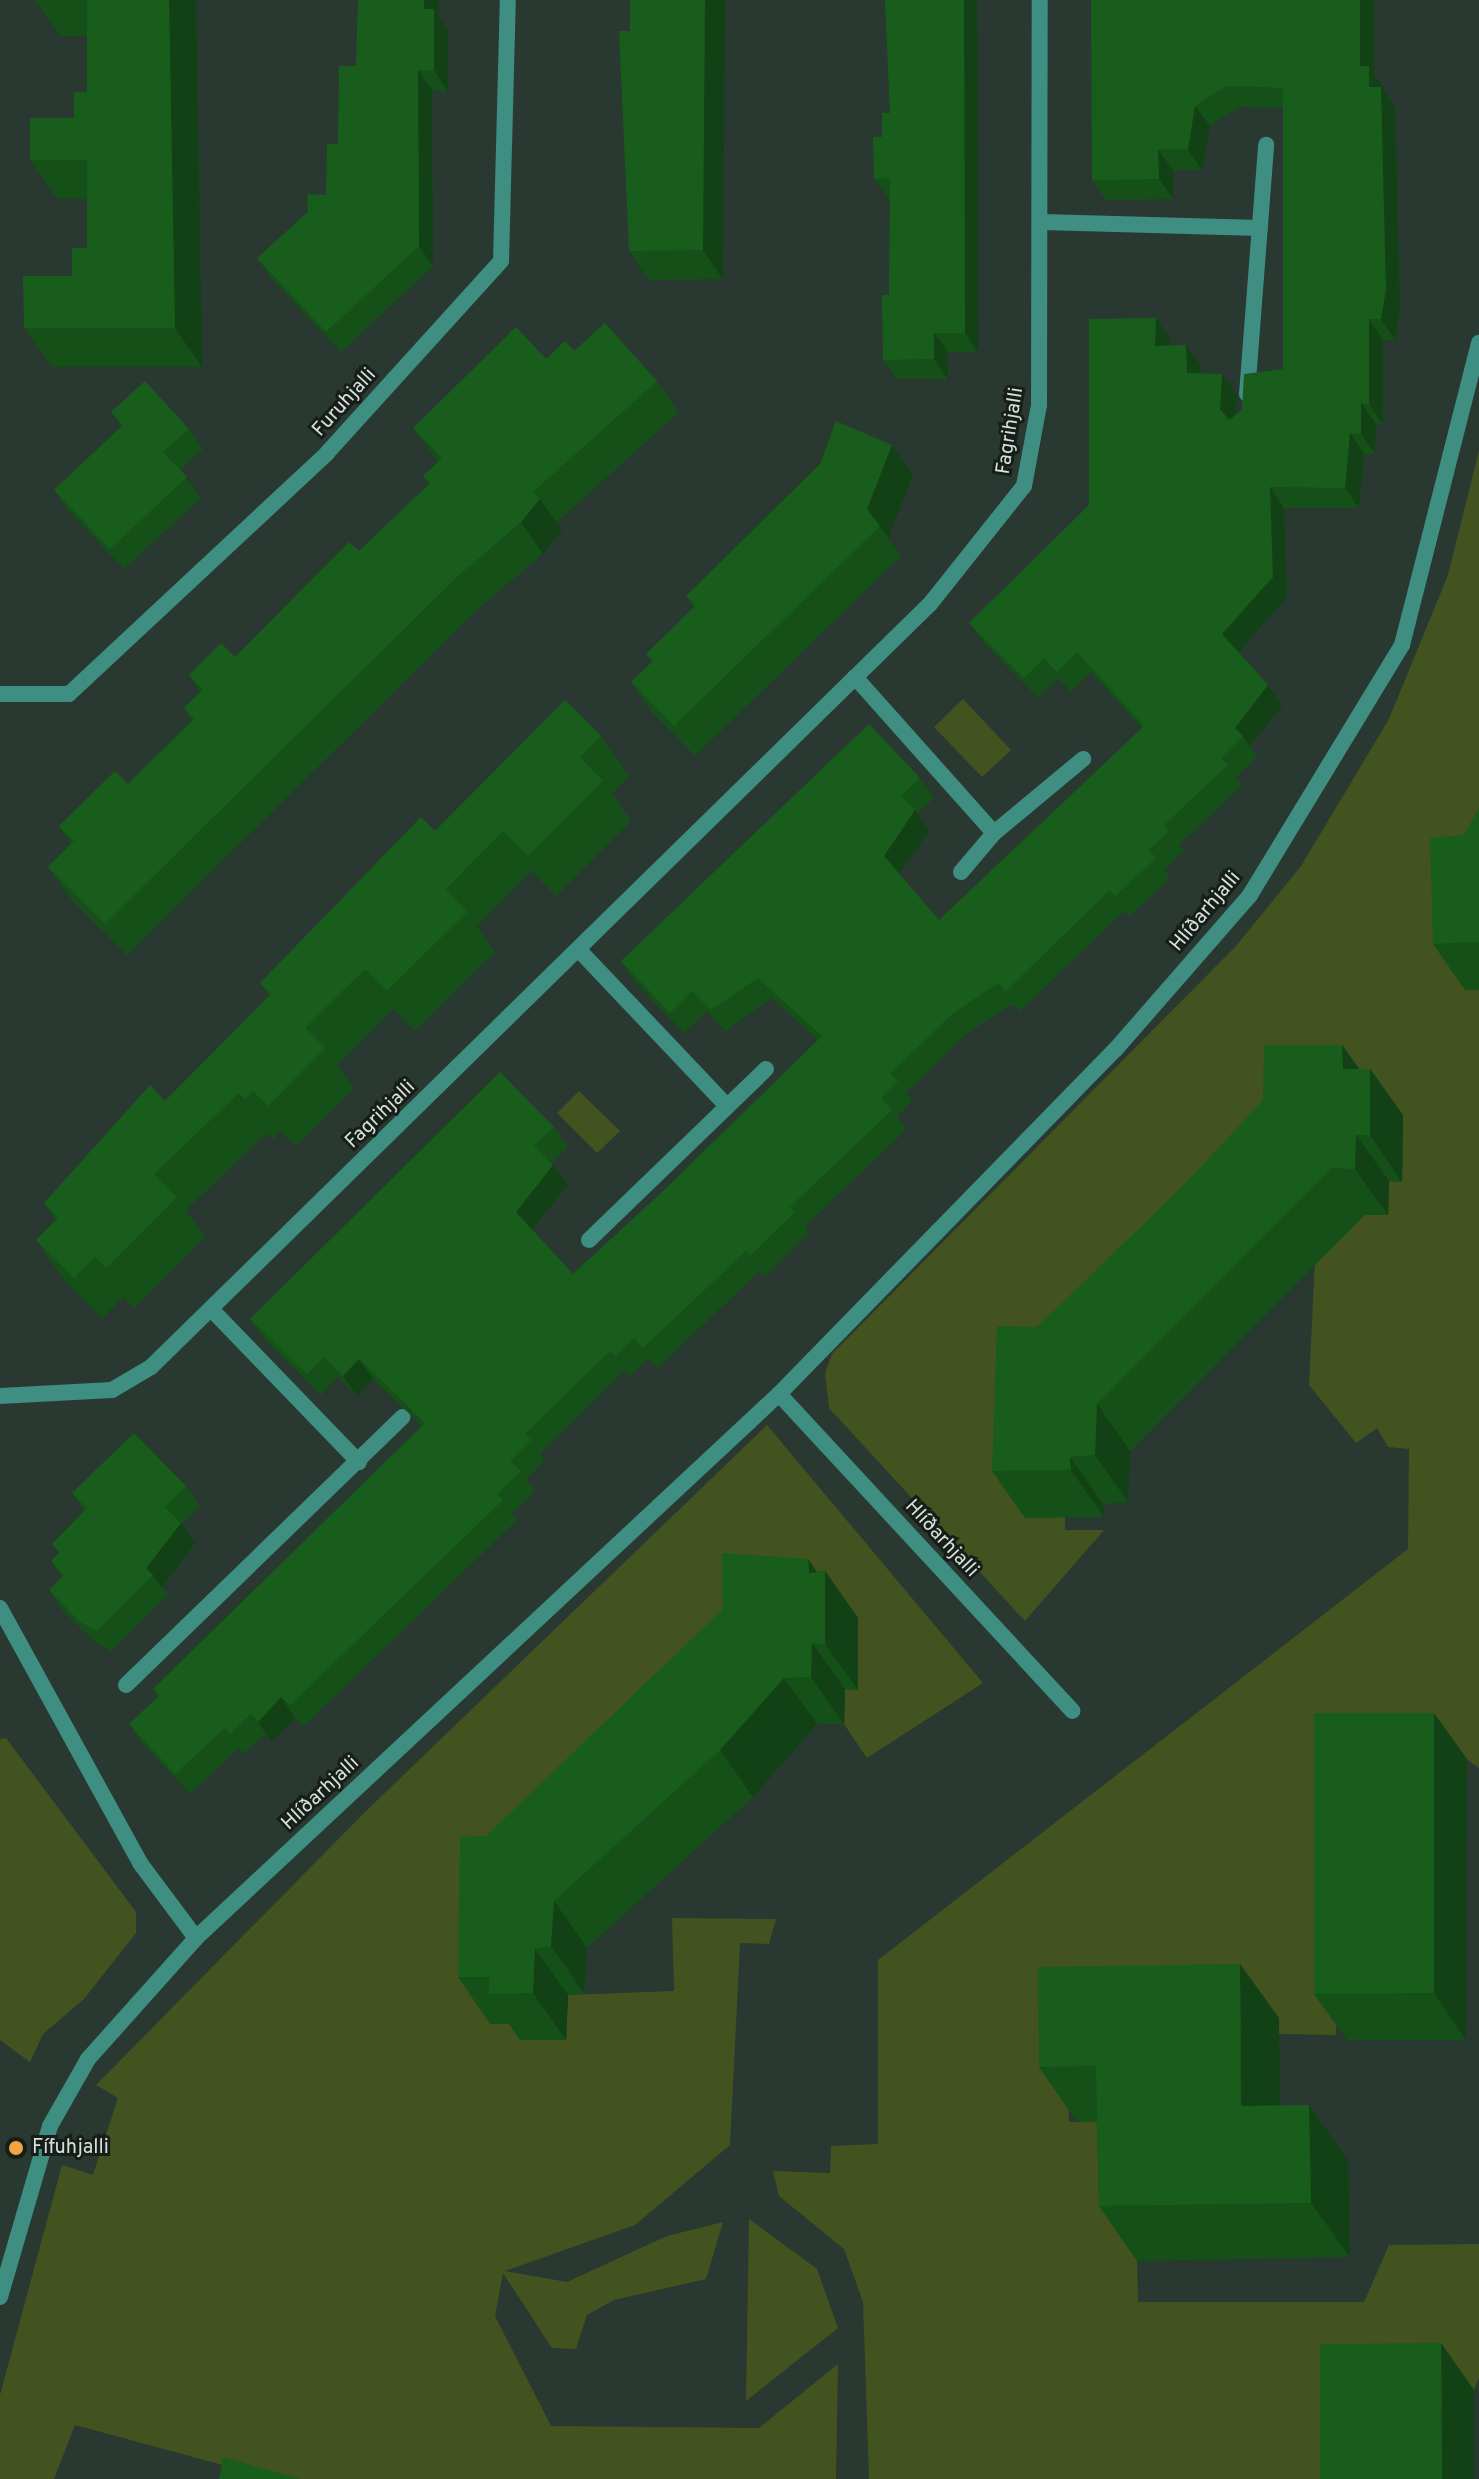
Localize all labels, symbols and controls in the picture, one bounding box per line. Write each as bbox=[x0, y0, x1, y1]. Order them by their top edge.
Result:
street label: Furuhjalli bbox=[308, 364, 382, 442]
street label: Fagrihjalli bbox=[992, 386, 1030, 476]
street label: Hlíðarhjalli bbox=[1166, 867, 1246, 957]
street label: Fagrihjalli bbox=[341, 1076, 421, 1154]
street label: Hlíðarhjalli bbox=[899, 1495, 983, 1583]
street label: Hlíðarhjalli bbox=[277, 1752, 365, 1836]
place label: Fífuhjalli bbox=[32, 2136, 109, 2160]
marker: Fífuhjalli bbox=[7, 2139, 25, 2157]

